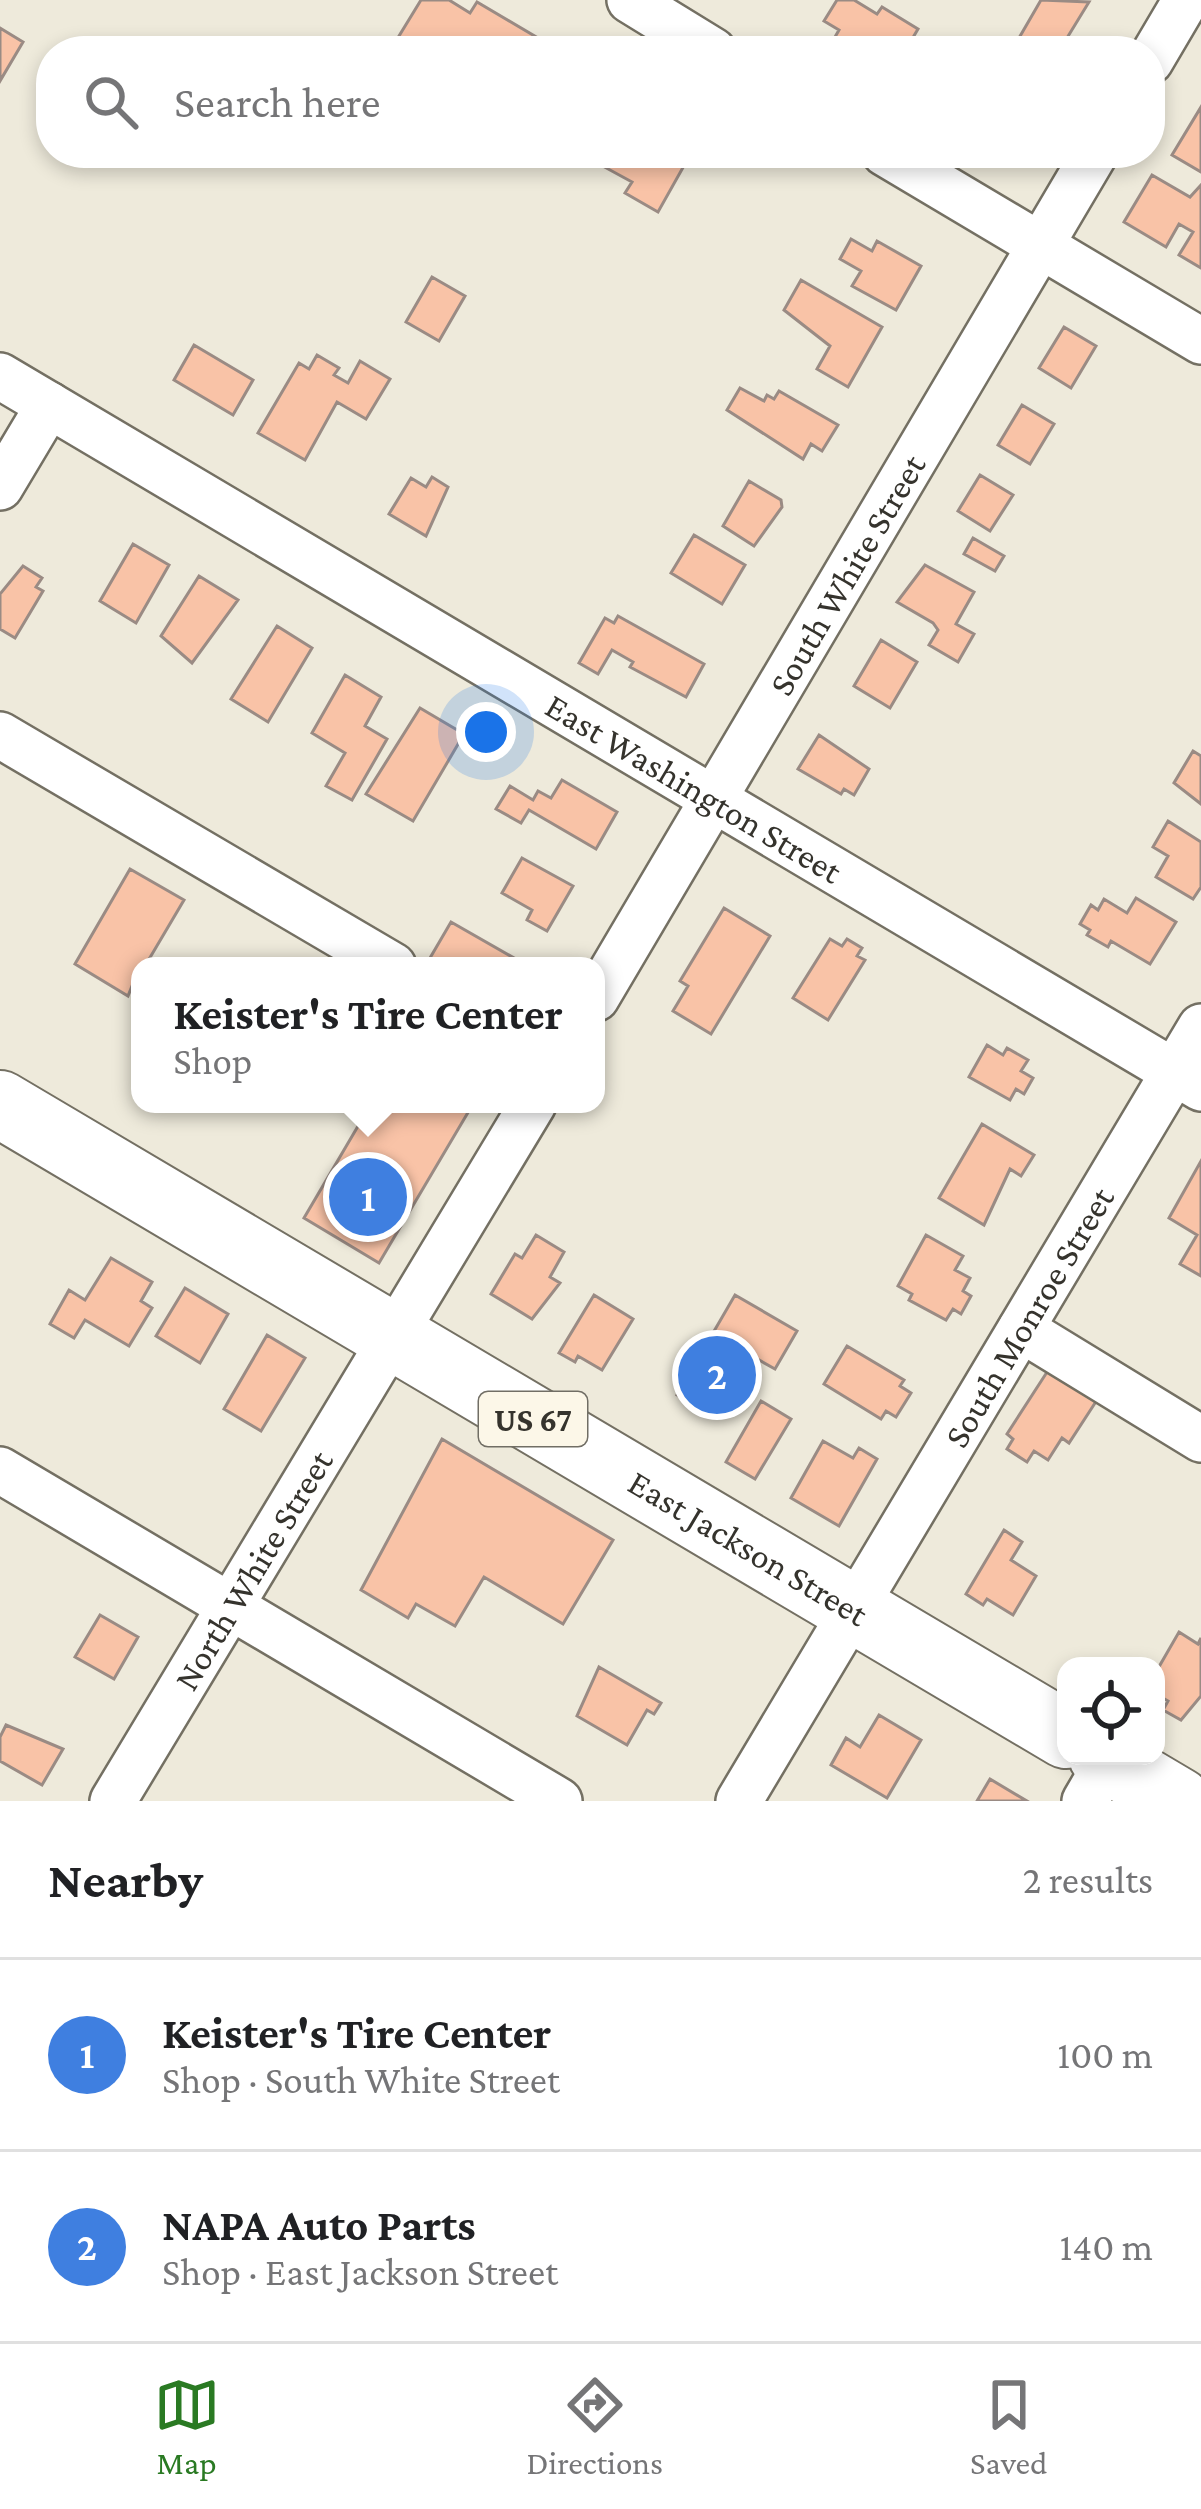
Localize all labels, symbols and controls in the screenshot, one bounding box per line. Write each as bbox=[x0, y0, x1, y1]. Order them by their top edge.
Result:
search box bbox=[36, 36, 1165, 168]
icon: search bbox=[78, 69, 144, 135]
text: Search here bbox=[174, 77, 381, 127]
street label: South White Street bbox=[761, 447, 934, 702]
street label: East Washington Street bbox=[539, 685, 850, 892]
your location bbox=[456, 702, 516, 762]
popup bbox=[131, 957, 605, 1113]
text: Keister's Tire Center bbox=[173, 989, 563, 1039]
text: Shop bbox=[173, 1039, 252, 1082]
pin: 1 bbox=[329, 1152, 407, 1242]
street label: South Monroe Street bbox=[936, 1179, 1122, 1454]
pin: 2 bbox=[678, 1330, 756, 1420]
road number: US 67 bbox=[479, 1392, 587, 1446]
street label: North White Street bbox=[166, 1442, 341, 1697]
street label: East Jackson Street bbox=[622, 1462, 876, 1635]
map controls bbox=[1057, 1657, 1165, 1765]
button: locate bbox=[1057, 1657, 1165, 1765]
text: Nearby bbox=[48, 1851, 203, 1908]
text: 2 results bbox=[1023, 1858, 1153, 1901]
text: Keister's Tire Center bbox=[162, 2008, 551, 2058]
text: 1 bbox=[80, 2033, 94, 2076]
text: 100 m bbox=[1057, 2033, 1153, 2076]
text: Shop · South White Street bbox=[162, 2058, 560, 2101]
text: NAPA Auto Parts bbox=[162, 2200, 475, 2250]
text: 2 bbox=[77, 2225, 97, 2268]
text: 140 m bbox=[1059, 2225, 1153, 2268]
text: Shop · East Jackson Street bbox=[162, 2250, 558, 2293]
tab: Map bbox=[154, 2372, 220, 2481]
tab: Directions bbox=[527, 2372, 663, 2481]
tab: Saved bbox=[970, 2372, 1047, 2481]

